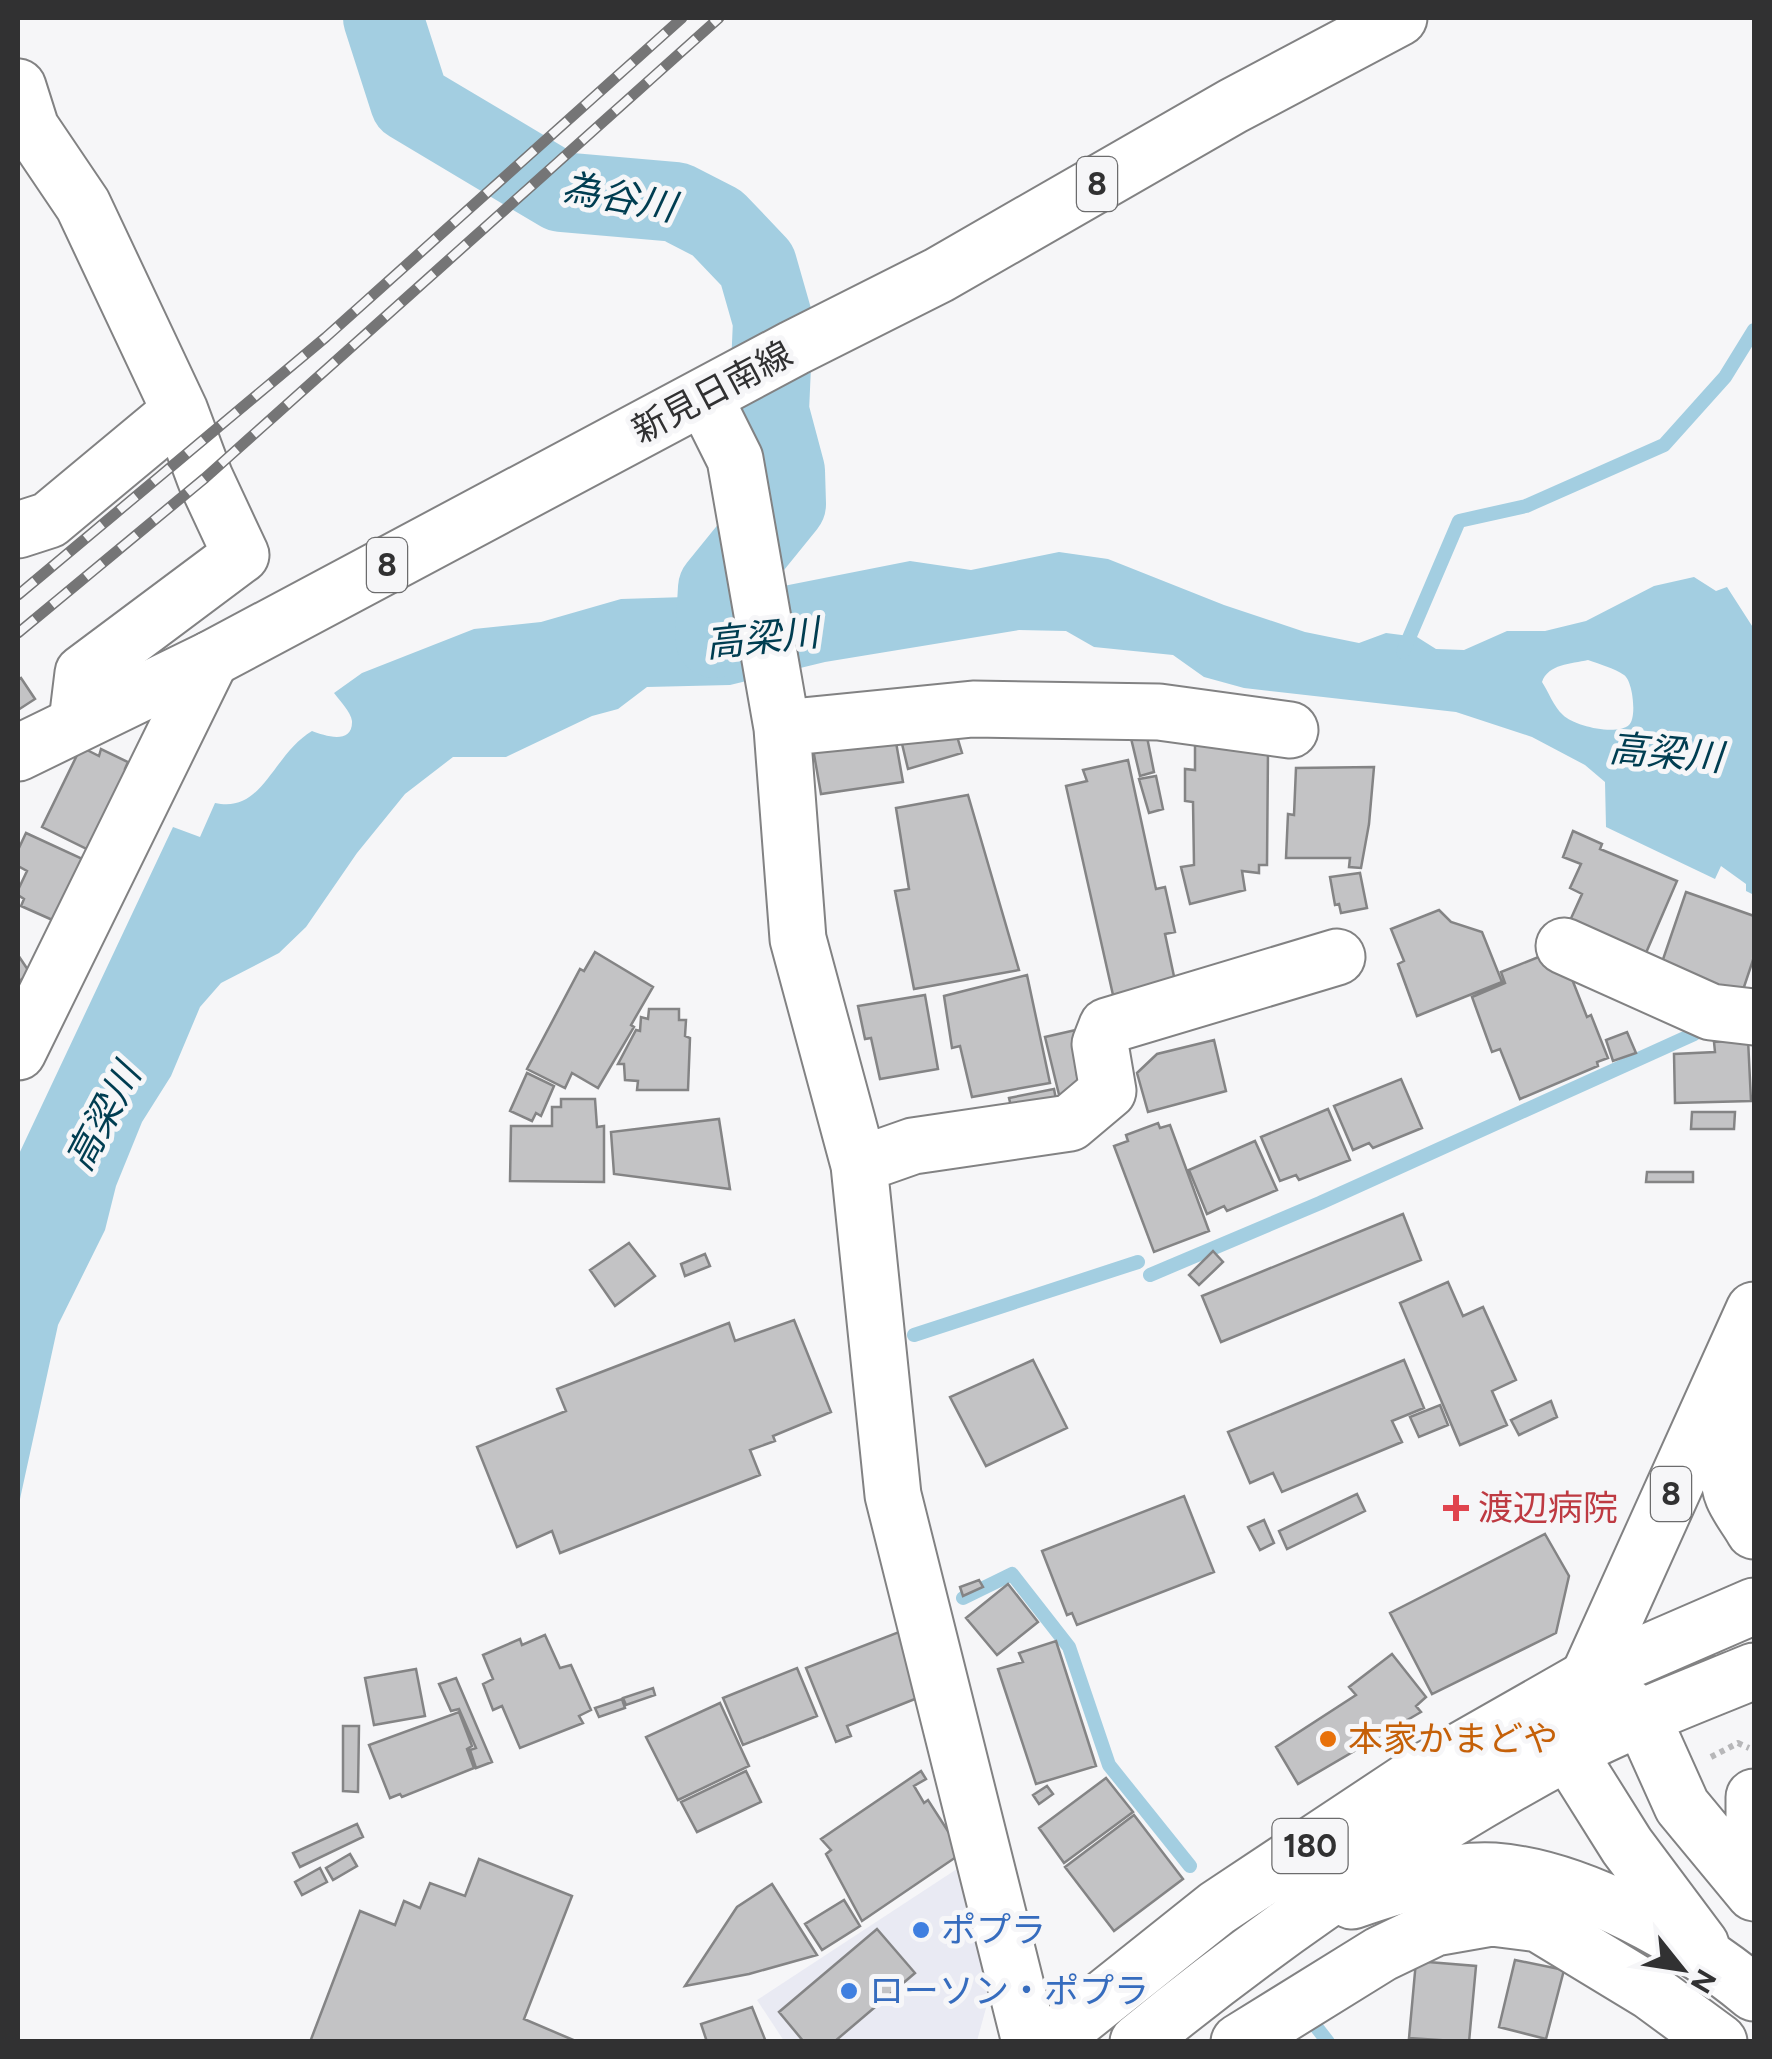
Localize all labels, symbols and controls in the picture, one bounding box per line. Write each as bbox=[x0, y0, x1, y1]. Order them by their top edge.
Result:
road number: 8 bbox=[1077, 157, 1117, 211]
water label: 為谷川 bbox=[559, 164, 683, 231]
street label: 新見日南線 bbox=[625, 332, 799, 452]
road number: 8 bbox=[367, 538, 407, 592]
water label: 高梁川 bbox=[703, 609, 825, 667]
water label: 高梁川 bbox=[1607, 725, 1729, 781]
water label: 高梁川 bbox=[56, 1052, 152, 1178]
road number: 8 bbox=[1651, 1467, 1691, 1521]
place label: 渡辺病院 bbox=[1478, 1487, 1618, 1529]
marker: 渡辺病院 bbox=[1443, 1495, 1469, 1521]
place label: 本家かまどや bbox=[1348, 1718, 1558, 1760]
marker: 本家かまどや bbox=[1317, 1728, 1339, 1750]
road number: 180 bbox=[1272, 1819, 1348, 1873]
place label: ポプラ bbox=[941, 1909, 1046, 1951]
marker: ポプラ bbox=[910, 1919, 932, 1941]
north arrow bbox=[1632, 1919, 1732, 2019]
text: N bbox=[1684, 1964, 1724, 1999]
place label: ローソン・ポプラ bbox=[869, 1970, 1149, 2012]
marker: ローソン・ポプラ bbox=[838, 1980, 860, 2002]

